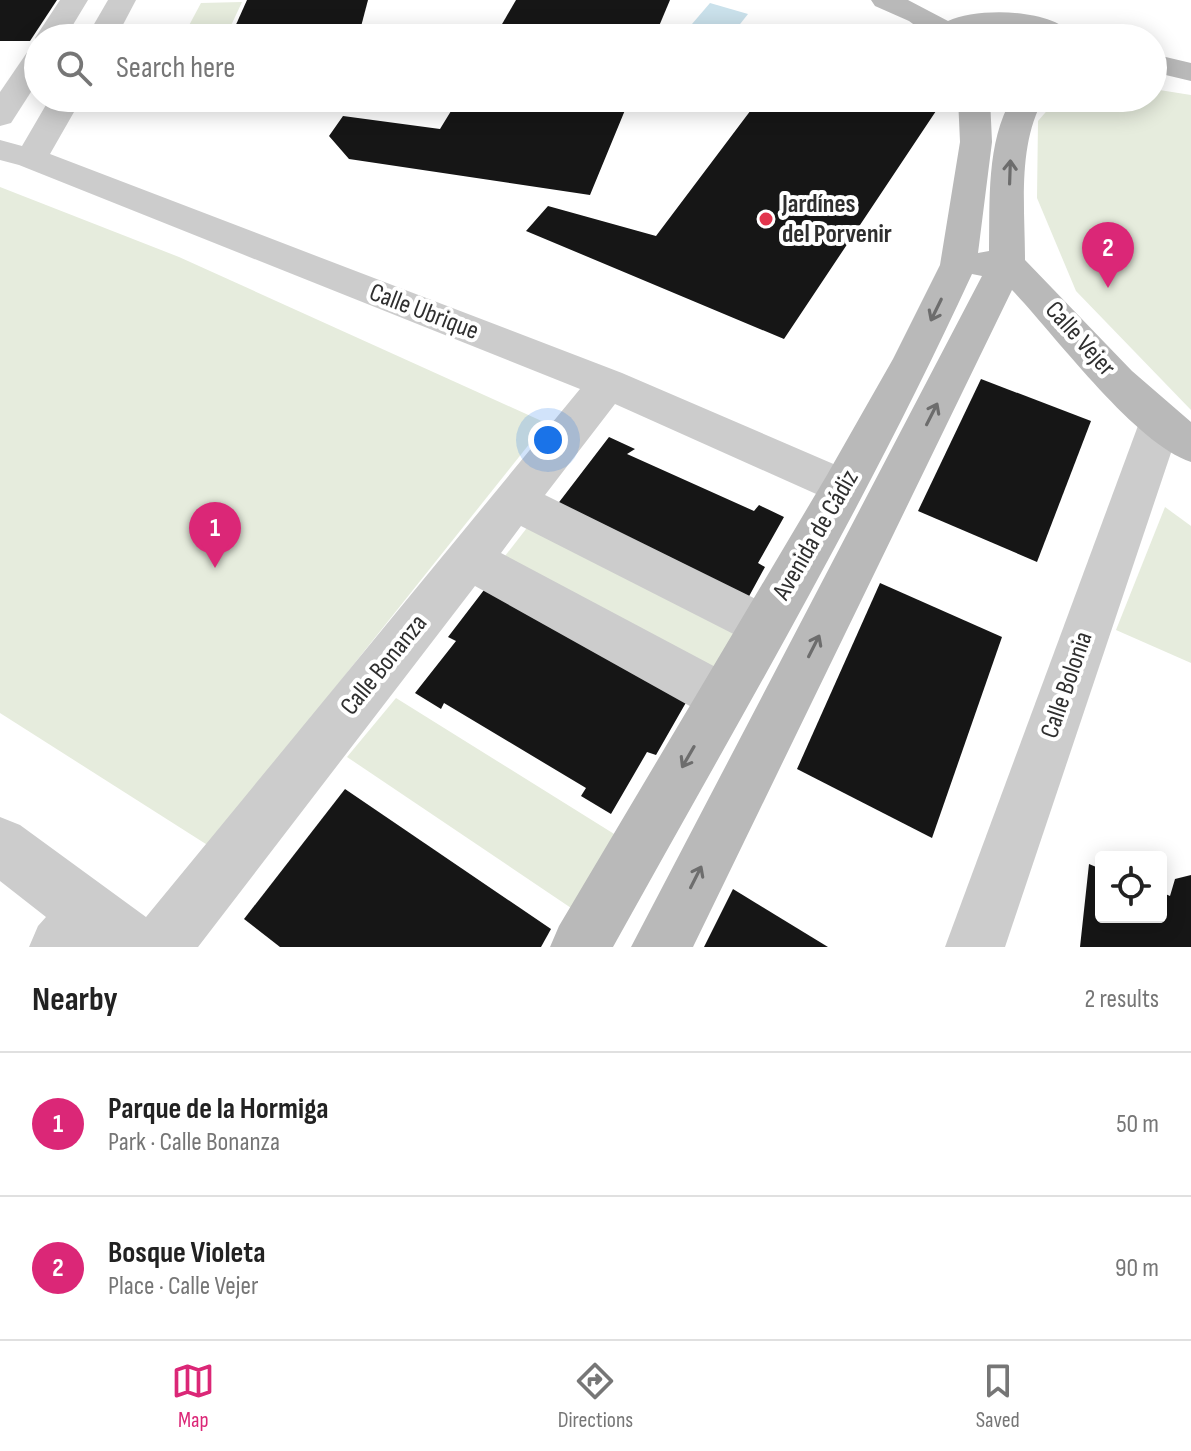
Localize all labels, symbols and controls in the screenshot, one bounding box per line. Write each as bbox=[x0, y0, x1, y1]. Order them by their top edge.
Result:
search box bbox=[24, 24, 1167, 112]
icon: search bbox=[52, 46, 96, 90]
text: Search here bbox=[116, 50, 235, 86]
one-way arrow bbox=[1003, 159, 1018, 186]
place label: Jardínes del Porvenir bbox=[781, 189, 892, 250]
marker: Jardínes del Porvenir bbox=[757, 210, 775, 228]
pin: 2 bbox=[1082, 222, 1134, 288]
street label: Calle Ubrique bbox=[365, 277, 483, 347]
street label: Calle Vejer bbox=[1038, 295, 1122, 383]
one-way arrow bbox=[928, 297, 943, 321]
one-way arrow bbox=[925, 403, 940, 426]
your location bbox=[528, 420, 568, 460]
street label: Avenida de Cádiz bbox=[766, 465, 866, 606]
pin: 1 bbox=[189, 502, 241, 568]
street label: Calle Bonanza bbox=[334, 608, 434, 722]
street label: Calle Bolonia bbox=[1034, 628, 1100, 742]
one-way arrow bbox=[807, 634, 822, 658]
one-way arrow bbox=[680, 745, 696, 768]
map controls bbox=[1095, 851, 1167, 923]
button: locate bbox=[1095, 851, 1167, 923]
one-way arrow bbox=[689, 866, 704, 890]
text: Nearby bbox=[32, 979, 118, 1020]
text: 2 results bbox=[1085, 984, 1159, 1015]
text: Parque de la Hormiga bbox=[108, 1091, 329, 1127]
text: 1 bbox=[53, 1109, 63, 1140]
text: 50 m bbox=[1116, 1109, 1159, 1140]
text: Park · Calle Bonanza bbox=[108, 1127, 280, 1158]
text: Bosque Violeta bbox=[108, 1235, 265, 1271]
text: 2 bbox=[52, 1253, 64, 1284]
text: 90 m bbox=[1115, 1253, 1159, 1284]
text: Place · Calle Vejer bbox=[108, 1271, 258, 1302]
tab: Map bbox=[171, 1359, 215, 1434]
tab: Directions bbox=[558, 1359, 633, 1434]
tab: Saved bbox=[976, 1359, 1020, 1434]

